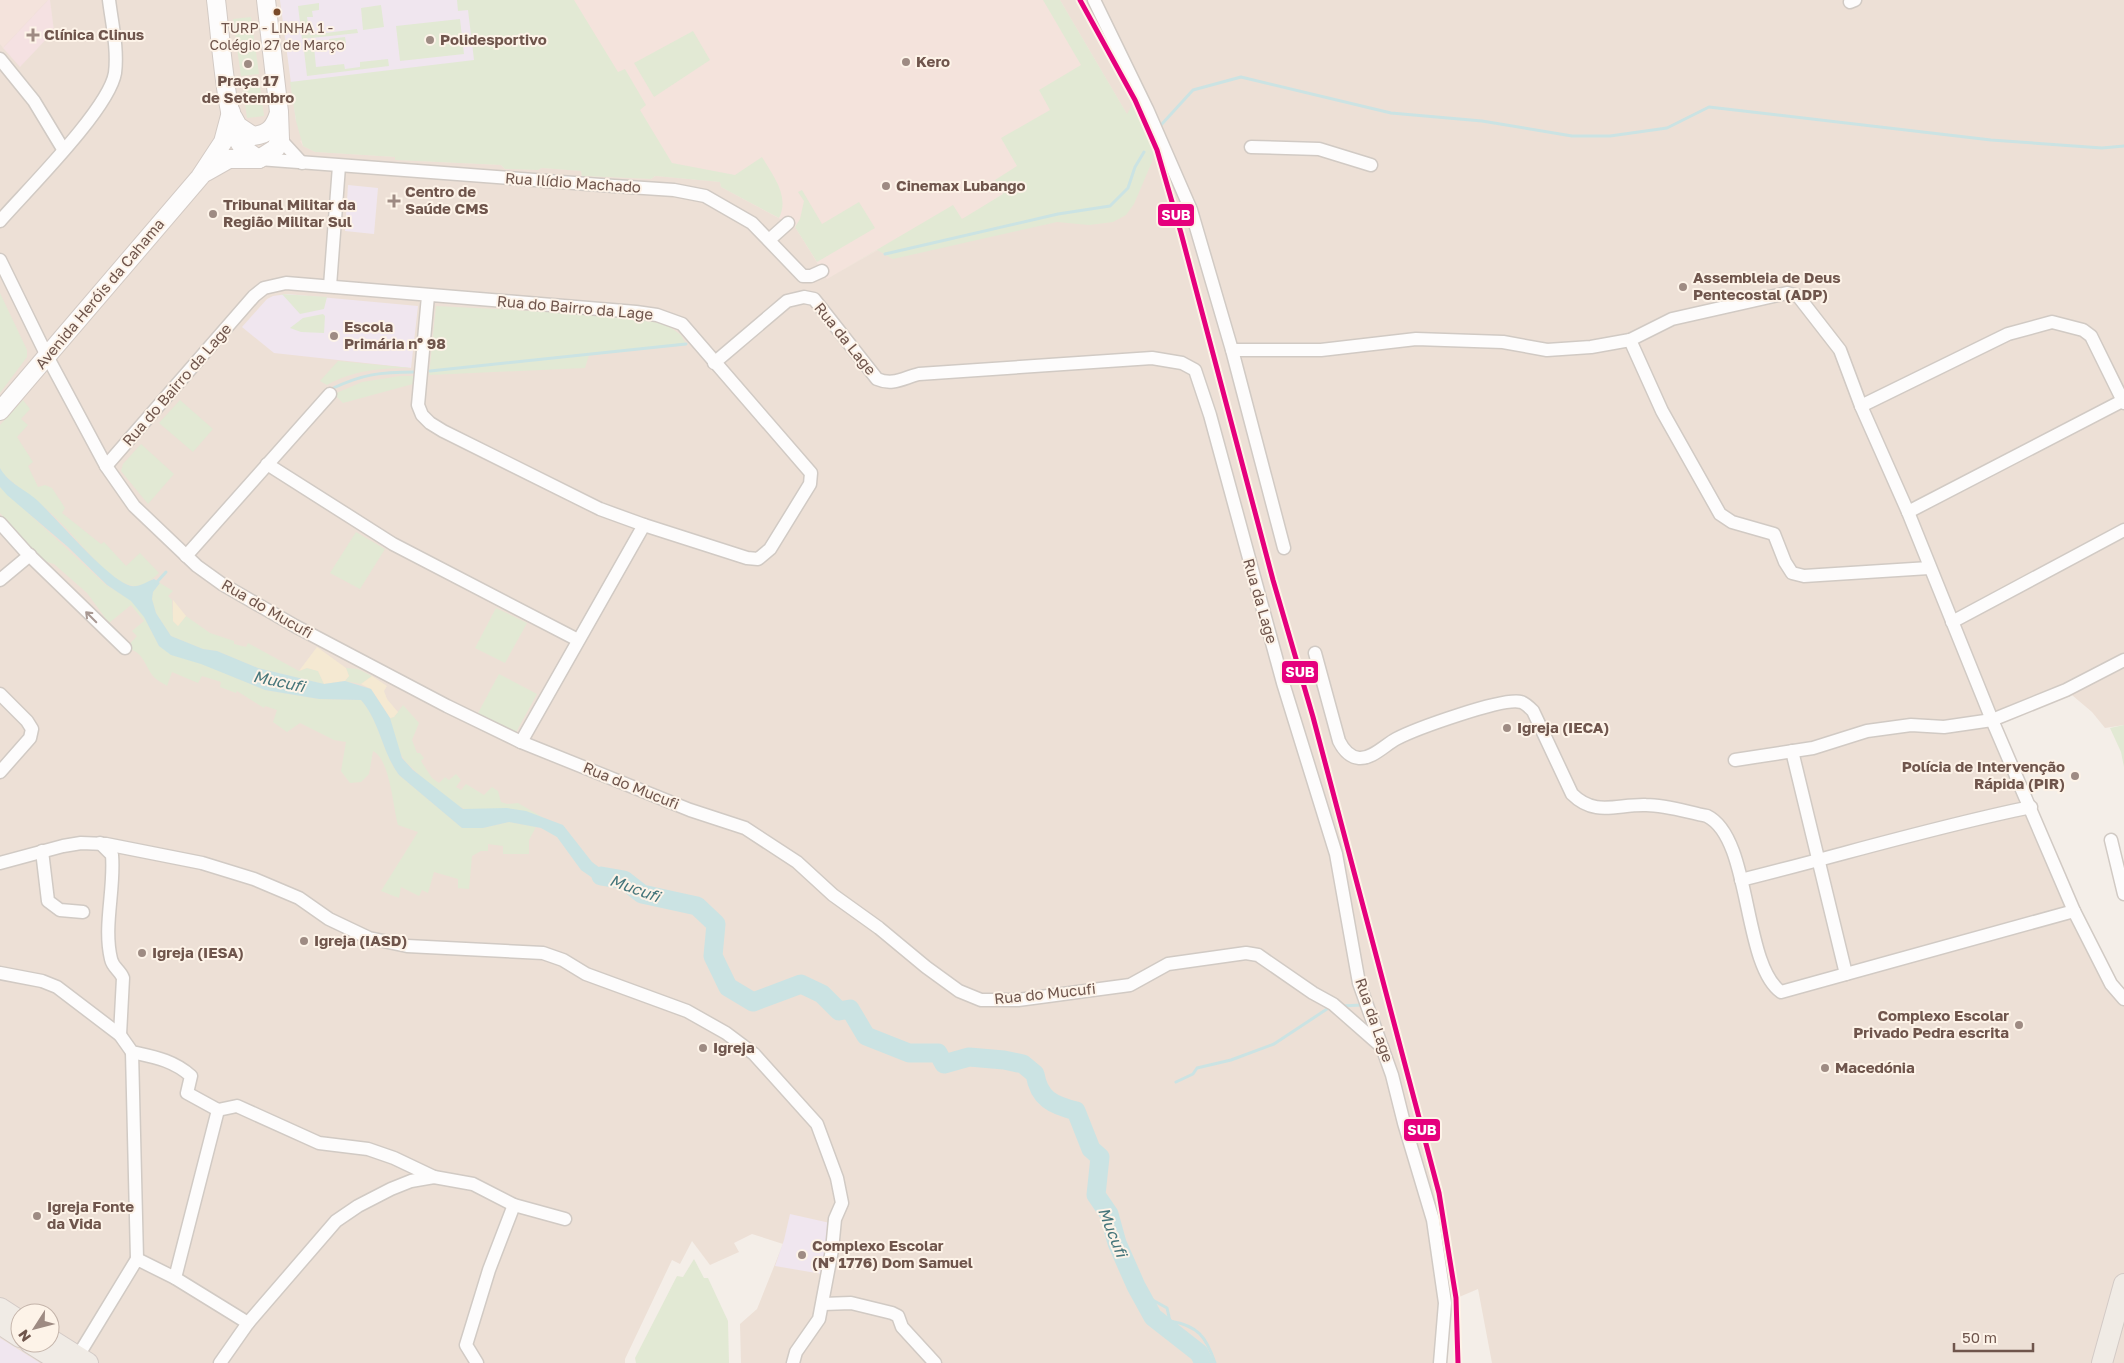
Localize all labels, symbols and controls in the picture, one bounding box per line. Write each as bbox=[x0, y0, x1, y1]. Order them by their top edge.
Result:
marker: TURP - LINHA 1 - Colégio 27 de Março bbox=[272, 7, 282, 17]
place label: TURP - LINHA 1 - Colégio 27 de Março bbox=[209, 19, 345, 53]
place label: Clínica Clinus bbox=[44, 25, 144, 43]
marker: Clínica Clinus bbox=[26, 28, 40, 42]
place label: Polidesportivo bbox=[440, 30, 547, 48]
marker: Polidesportivo bbox=[424, 34, 436, 46]
place label: Kero bbox=[916, 52, 950, 70]
marker: Kero bbox=[900, 56, 912, 68]
marker: Praça 17 de Setembro bbox=[242, 58, 254, 70]
place label: Praça 17 de Setembro bbox=[202, 71, 294, 106]
street label: Rua Ilídio Machado bbox=[505, 168, 642, 196]
place label: Cinemax Lubango bbox=[896, 176, 1026, 194]
marker: Cinemax Lubango bbox=[880, 180, 892, 192]
place label: Centro de Saúde CMS bbox=[405, 182, 489, 217]
marker: Centro de Saúde CMS bbox=[387, 194, 401, 208]
place label: Tribunal Militar da Região Militar Sul bbox=[223, 195, 356, 230]
line badge: SUB bbox=[1157, 203, 1195, 227]
text: SUB bbox=[1161, 206, 1191, 223]
marker: Tribunal Militar da Região Militar Sul bbox=[207, 208, 219, 220]
street label: Avenida Heróis da Cahama bbox=[31, 215, 167, 372]
place label: Assembleia de Deus Pentecostal (ADP) bbox=[1693, 268, 1841, 303]
marker: Assembleia de Deus Pentecostal (ADP) bbox=[1677, 281, 1689, 293]
street label: Rua do Bairro da Lage bbox=[496, 291, 654, 323]
street label: Rua da Lage bbox=[811, 299, 881, 378]
place label: Escola Primária nº 98 bbox=[344, 317, 446, 352]
street label: Rua do Bairro da Lage bbox=[118, 319, 235, 449]
marker: Escola Primária nº 98 bbox=[328, 330, 340, 342]
street label: Rua da Lage bbox=[1240, 556, 1282, 646]
street label: Rua do Mucufi bbox=[219, 575, 316, 641]
one-way arrow bbox=[85, 611, 97, 623]
line badge: SUB bbox=[1281, 660, 1319, 684]
text: SUB bbox=[1285, 663, 1315, 680]
water label: Mucufi bbox=[252, 666, 308, 697]
place label: Igreja (IECA) bbox=[1517, 718, 1609, 736]
marker: Igreja (IECA) bbox=[1501, 722, 1513, 734]
place label: Polícia de Intervenção Rápida (PIR) bbox=[1902, 757, 2065, 792]
street label: Rua do Mucufi bbox=[581, 758, 682, 813]
marker: Polícia de Intervenção Rápida (PIR) bbox=[2069, 770, 2081, 782]
water label: Mucufi bbox=[607, 870, 664, 907]
place label: Igreja (IASD) bbox=[314, 931, 407, 949]
marker: Igreja (IASD) bbox=[298, 935, 310, 947]
place label: Igreja (IESA) bbox=[152, 943, 244, 961]
marker: Igreja (IESA) bbox=[136, 947, 148, 959]
street label: Rua da Lage bbox=[1352, 975, 1398, 1064]
street label: Rua do Mucufi bbox=[993, 979, 1097, 1007]
place label: Complexo Escolar Privado Pedra escrita bbox=[1853, 1006, 2009, 1041]
marker: Complexo Escolar Privado Pedra escrita bbox=[2013, 1019, 2025, 1031]
place label: Igreja bbox=[713, 1038, 755, 1056]
marker: Igreja bbox=[697, 1042, 709, 1054]
place label: Macedónia bbox=[1835, 1058, 1915, 1076]
marker: Macedónia bbox=[1819, 1062, 1831, 1074]
line badge: SUB bbox=[1403, 1118, 1441, 1142]
text: SUB bbox=[1407, 1121, 1437, 1138]
place label: Igreja Fonte da Vida bbox=[47, 1197, 134, 1232]
water label: Mucufi bbox=[1094, 1204, 1133, 1261]
marker: Igreja Fonte da Vida bbox=[31, 1210, 43, 1222]
place label: Complexo Escolar (Nº 1776) Dom Samuel bbox=[812, 1236, 973, 1271]
marker: Complexo Escolar (Nº 1776) Dom Samuel bbox=[796, 1249, 808, 1261]
north arrow bbox=[10, 1303, 60, 1353]
scale bar bbox=[1954, 1320, 2033, 1352]
text: N bbox=[14, 1327, 34, 1345]
text: 50 m bbox=[1962, 1328, 1997, 1346]

